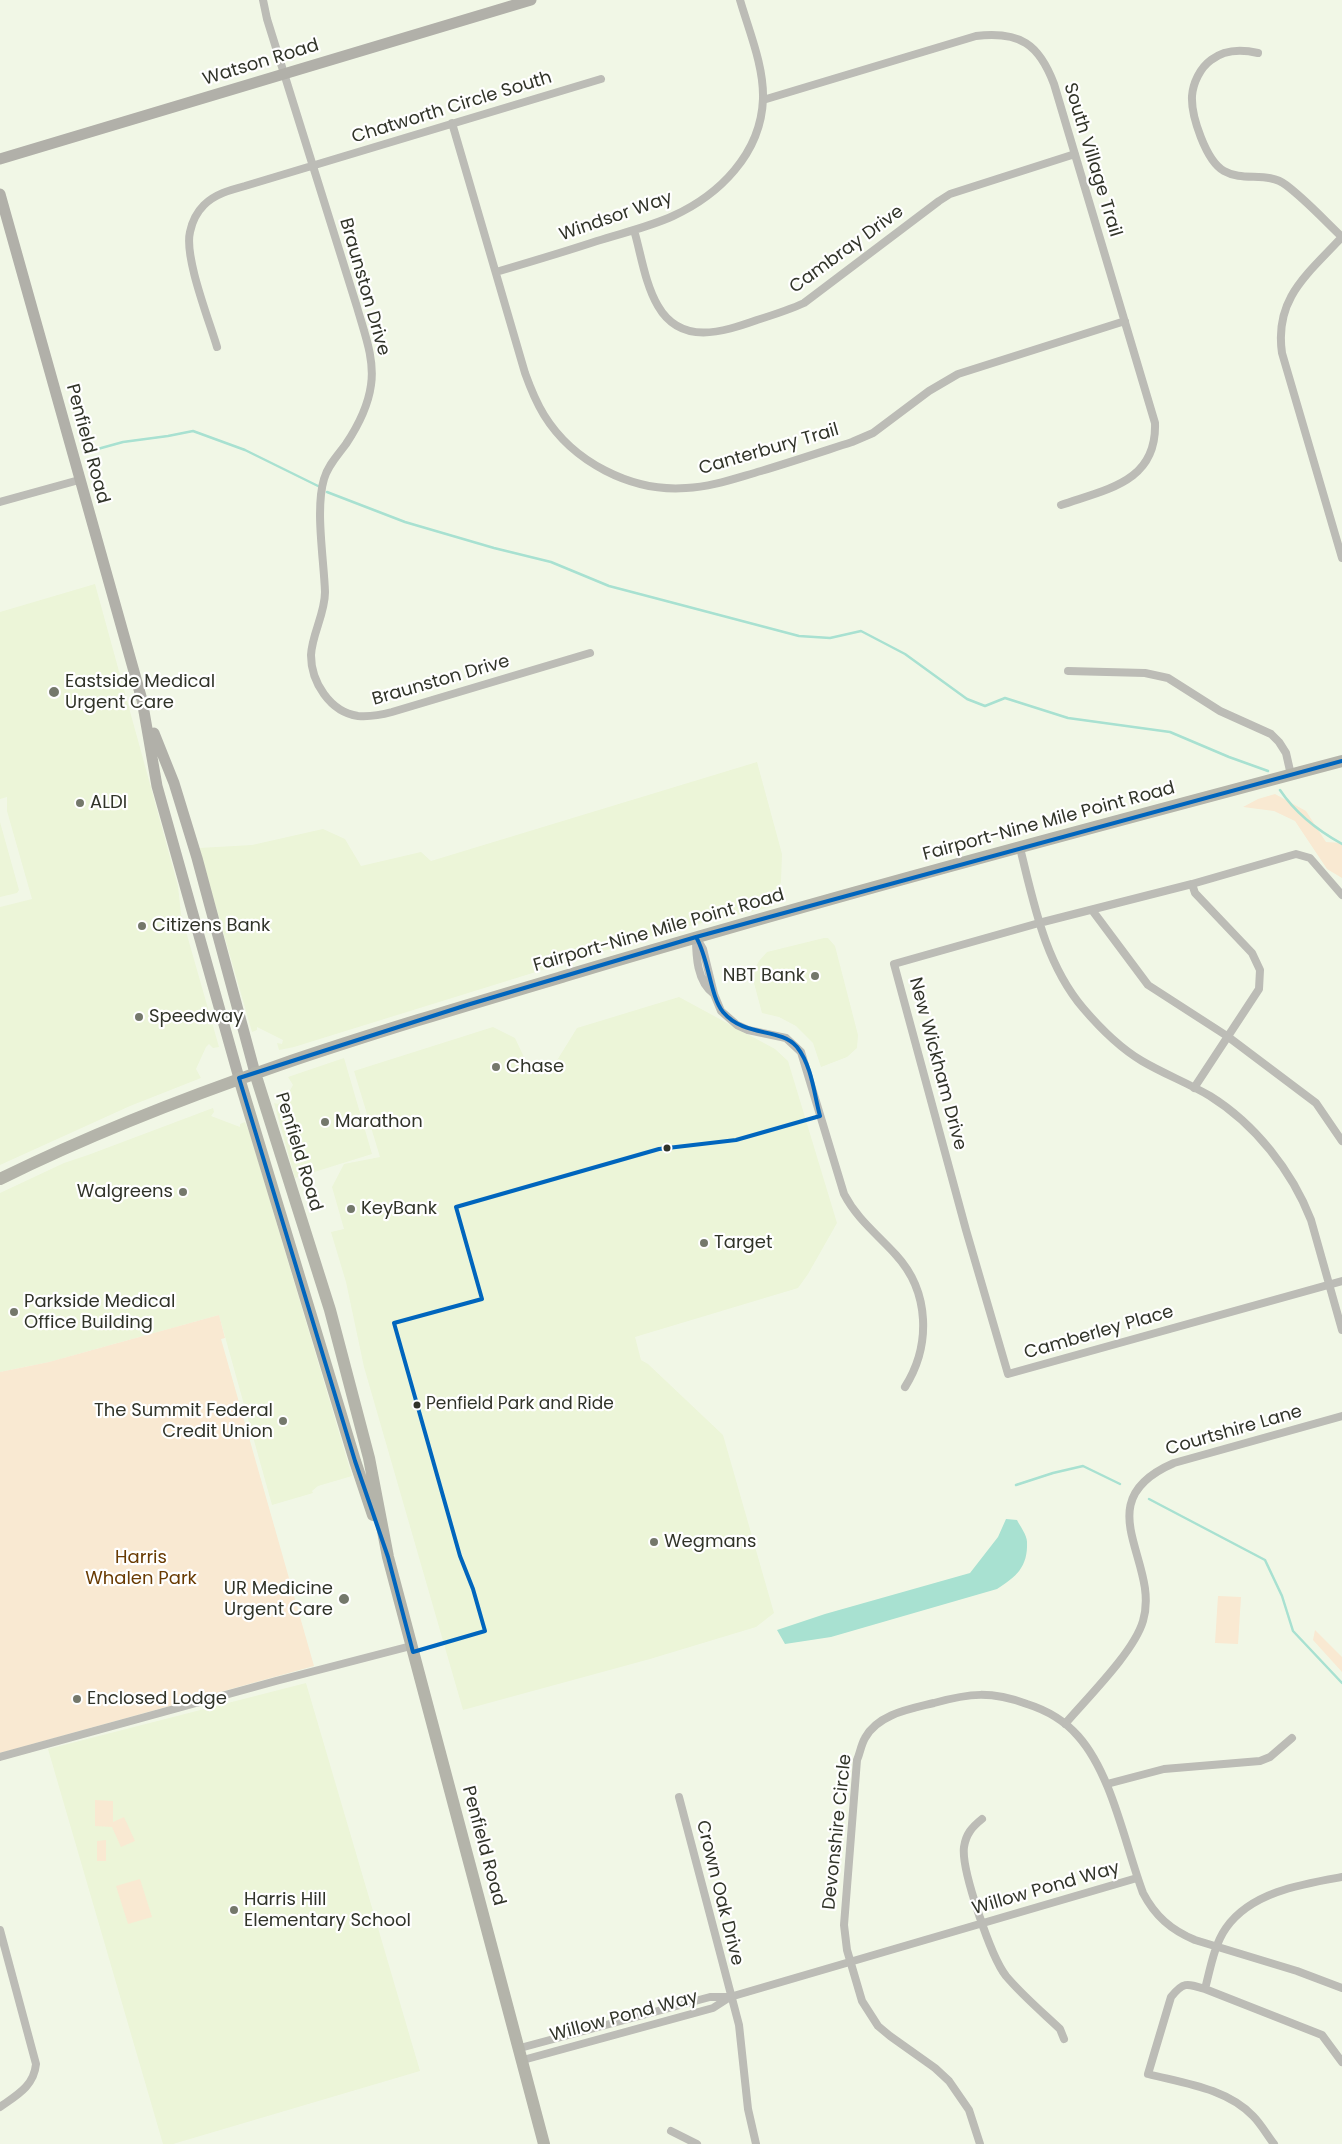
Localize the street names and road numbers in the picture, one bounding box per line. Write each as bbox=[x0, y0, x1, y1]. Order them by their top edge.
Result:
street label: Watson Road bbox=[200, 35, 322, 91]
street label: Chatworth Circle South bbox=[349, 67, 555, 149]
street label: South Village Trail bbox=[1058, 80, 1126, 240]
street label: Windsor Way bbox=[557, 188, 675, 246]
street label: Cambray Drive bbox=[786, 201, 908, 299]
street label: Braunston Drive bbox=[334, 216, 394, 358]
street label: Penfield Road bbox=[61, 382, 113, 506]
street label: Canterbury Trail bbox=[696, 420, 842, 480]
street label: Braunston Drive bbox=[370, 651, 512, 711]
street label: Fairport-Nine Mile Point Road bbox=[921, 778, 1177, 866]
street label: Fairport-Nine Mile Point Road bbox=[531, 885, 787, 977]
street label: New Wickham Drive bbox=[904, 975, 970, 1153]
street label: Penfield Road bbox=[270, 1090, 326, 1214]
street label: Camberley Place bbox=[1022, 1301, 1176, 1365]
street label: Courtshire Lane bbox=[1163, 1401, 1305, 1461]
street label: Devonshire Circle bbox=[819, 1753, 857, 1911]
street label: Penfield Road bbox=[457, 1784, 509, 1908]
street label: Crown Oak Drive bbox=[691, 1818, 747, 1968]
street label: Willow Pond Way bbox=[970, 1858, 1122, 1920]
street label: Willow Pond Way bbox=[548, 1987, 700, 2047]

